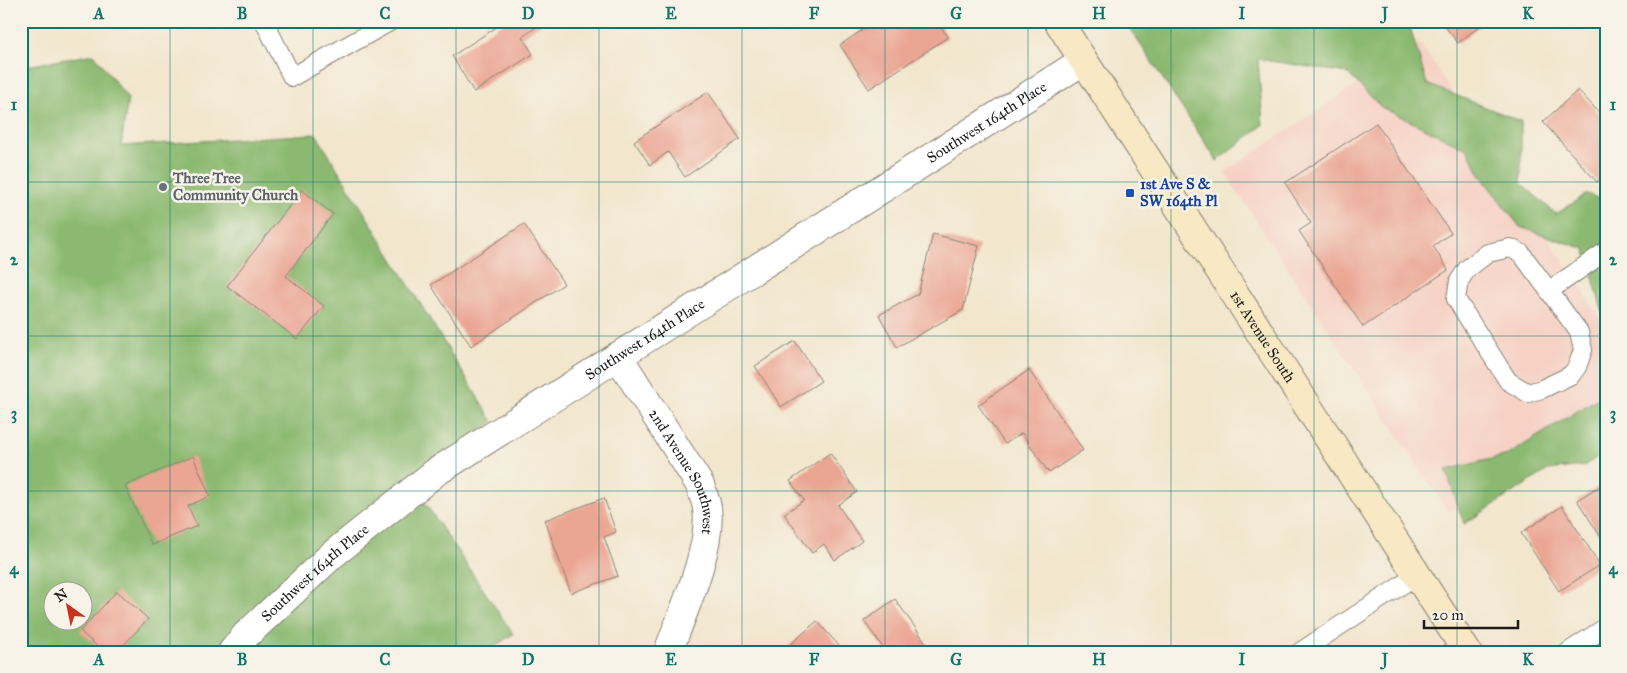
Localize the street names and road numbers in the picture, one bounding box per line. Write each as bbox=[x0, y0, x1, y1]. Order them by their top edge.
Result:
street label: Southwest 164th Place bbox=[924, 78, 1050, 167]
street label: 1st Avenue South bbox=[1226, 287, 1299, 387]
street label: Southwest 164th Place bbox=[582, 295, 708, 384]
street label: 2nd Avenue Southwest bbox=[645, 406, 717, 536]
street label: Southwest 164th Place bbox=[257, 520, 372, 625]

